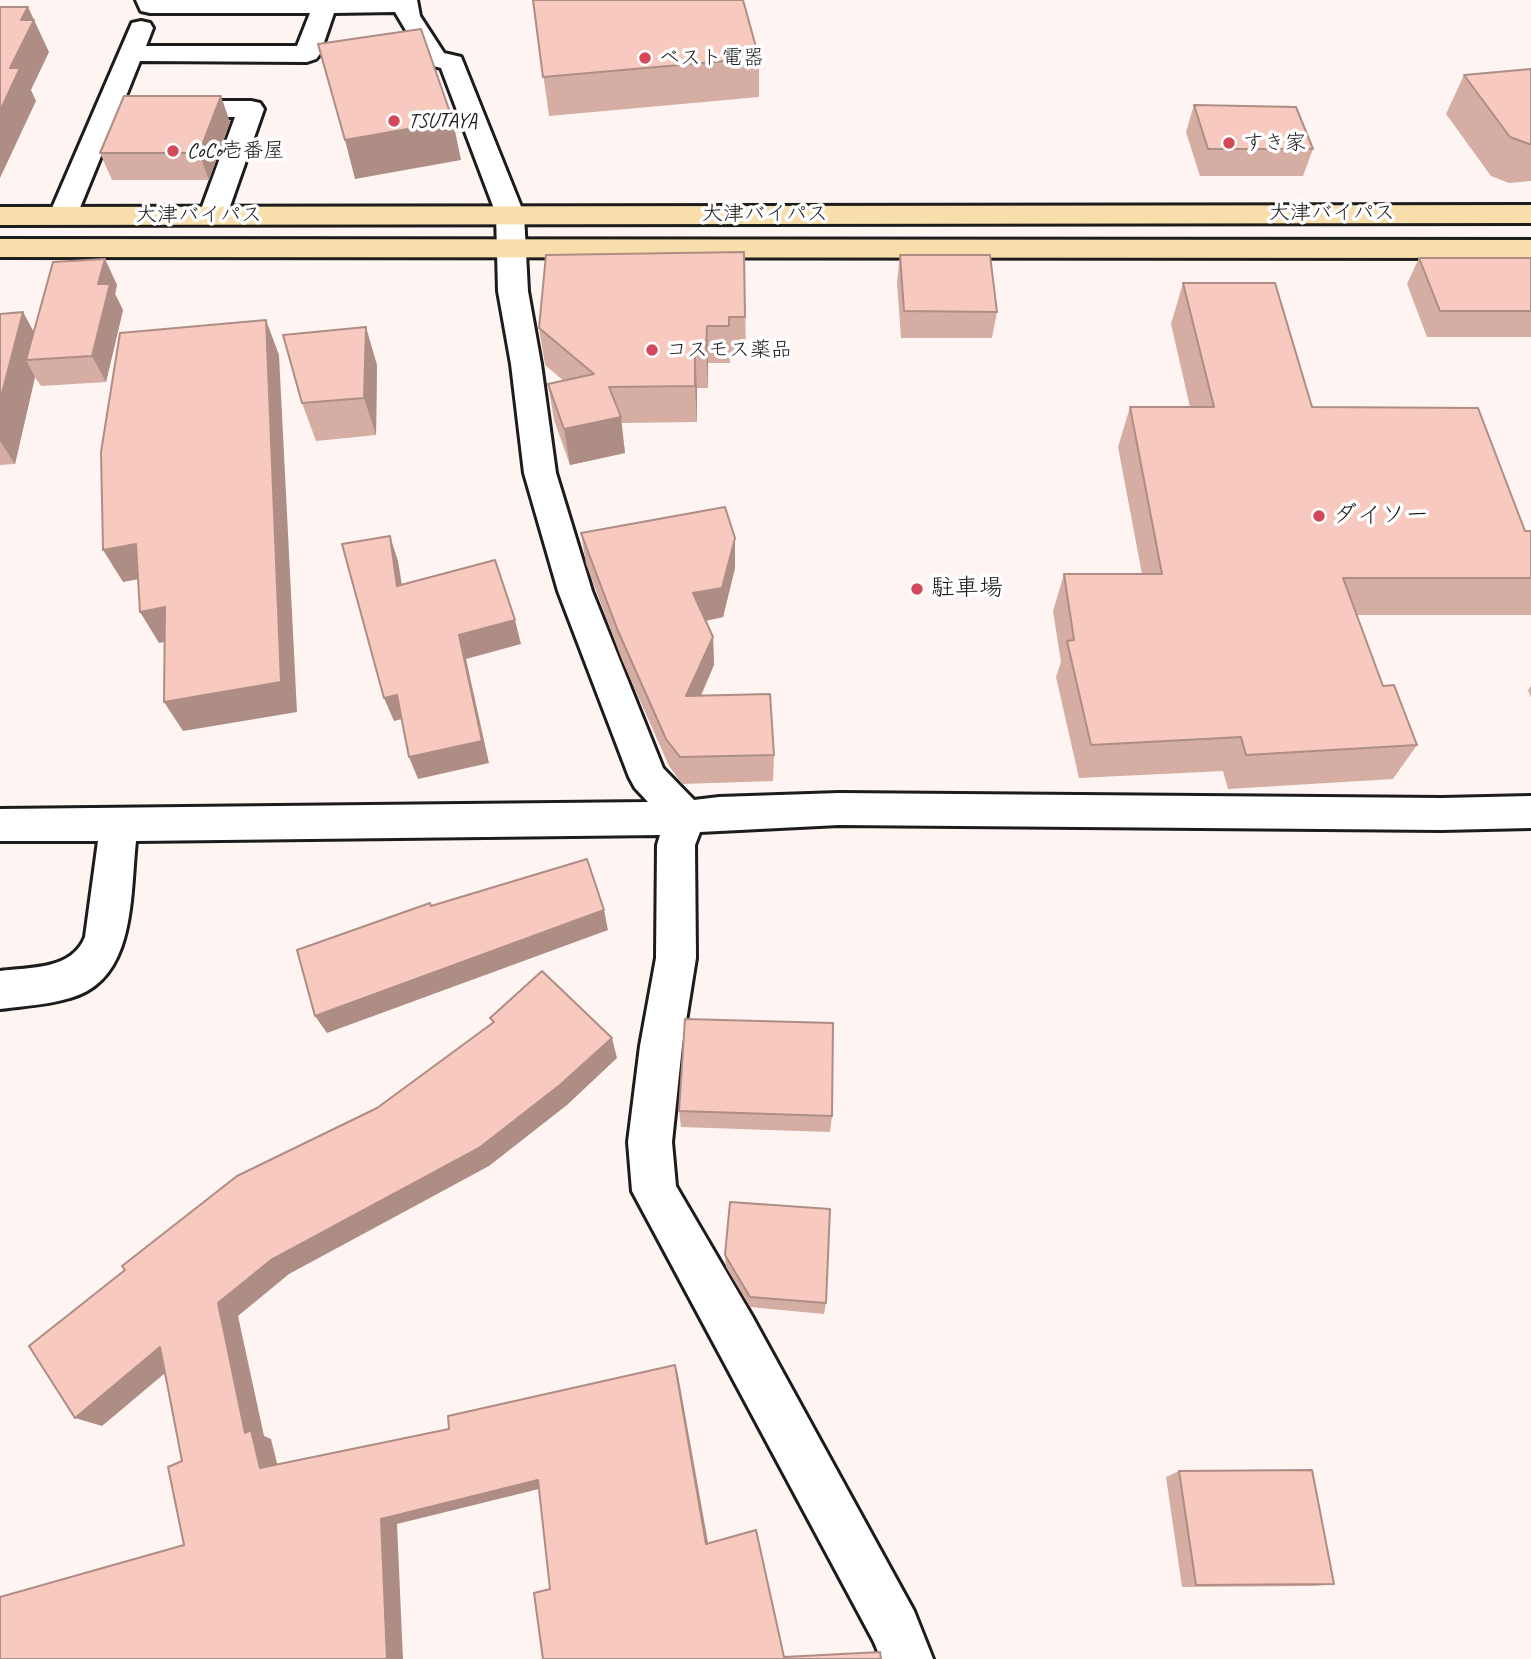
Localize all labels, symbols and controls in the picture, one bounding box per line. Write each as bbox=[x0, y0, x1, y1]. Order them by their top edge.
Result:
place label: ベスト電器 bbox=[659, 45, 764, 71]
marker: ベスト電器 bbox=[637, 50, 653, 66]
place label: TSUTAYA bbox=[408, 108, 477, 134]
marker: TSUTAYA bbox=[386, 113, 402, 129]
place label: すき家 bbox=[1243, 130, 1306, 156]
marker: すき家 bbox=[1221, 135, 1237, 151]
place label: CoCo壱番屋 bbox=[187, 138, 285, 164]
marker: CoCo壱番屋 bbox=[165, 143, 181, 159]
street label: 大津バイパス bbox=[1269, 200, 1395, 226]
street label: 大津バイパス bbox=[702, 201, 828, 227]
street label: 大津バイパス bbox=[136, 202, 262, 228]
place label: コスモス薬品 bbox=[666, 337, 792, 363]
marker: コスモス薬品 bbox=[644, 342, 660, 358]
place label: ダイソー bbox=[1333, 502, 1429, 530]
marker: ダイソー bbox=[1311, 508, 1327, 524]
place label: 駐車場 bbox=[931, 575, 1003, 603]
marker: 駐車場 bbox=[909, 581, 925, 597]

